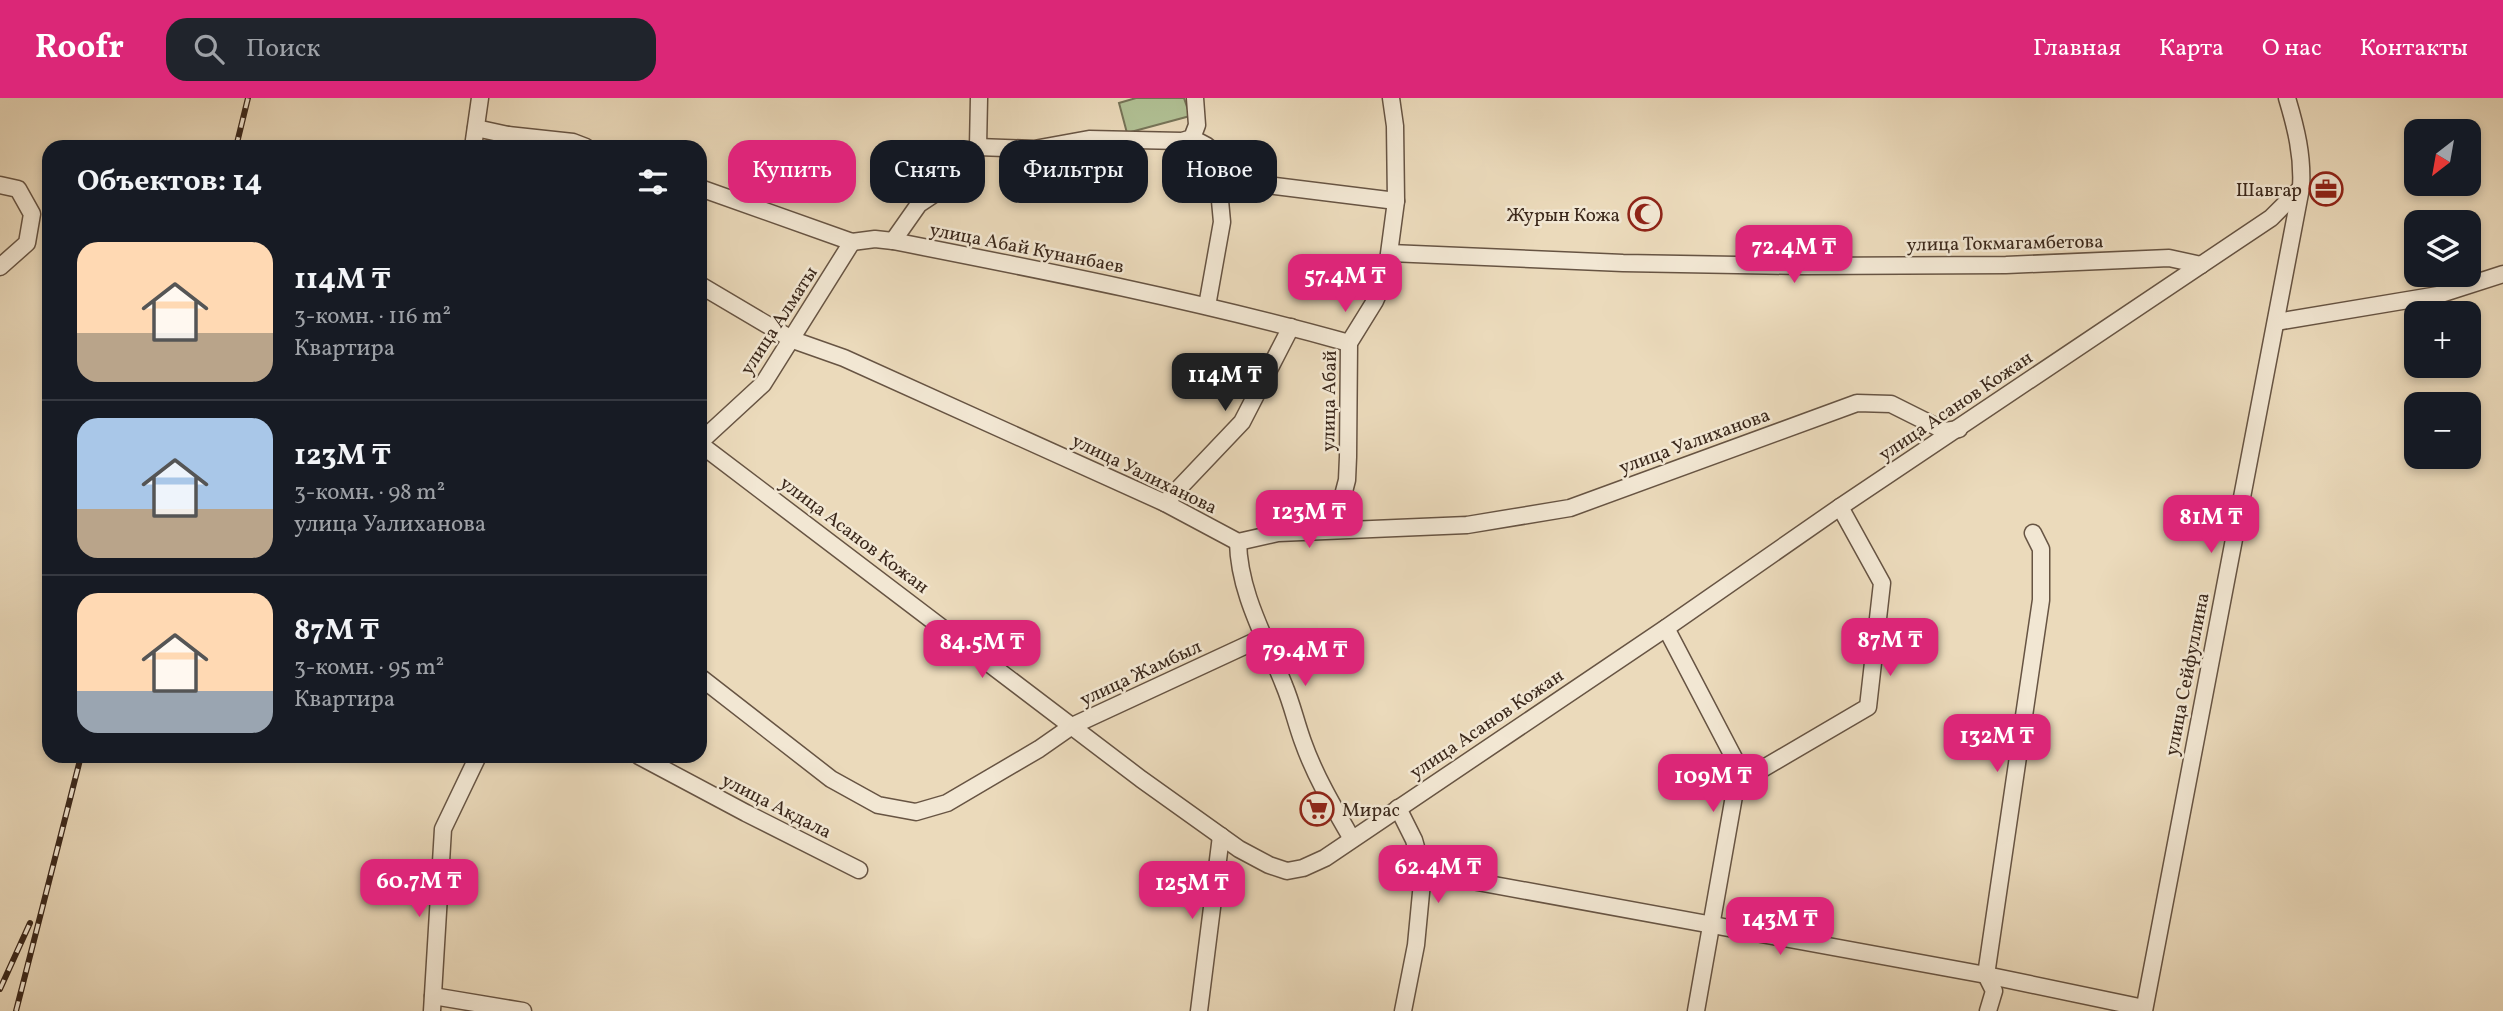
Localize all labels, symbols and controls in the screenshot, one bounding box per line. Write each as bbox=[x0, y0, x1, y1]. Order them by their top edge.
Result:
search box bbox=[166, 18, 656, 81]
text: Roofr bbox=[35, 26, 124, 72]
icon: search bbox=[190, 30, 228, 68]
text: Поиск bbox=[246, 31, 320, 67]
text: Главная bbox=[2033, 32, 2121, 66]
text: Карта bbox=[2159, 32, 2224, 66]
text: О нас bbox=[2262, 32, 2322, 66]
text: Контакты bbox=[2360, 32, 2468, 66]
north arrow bbox=[2404, 119, 2482, 196]
map controls bbox=[2404, 119, 2481, 469]
chip: Купить bbox=[728, 140, 856, 203]
chip: Снять bbox=[870, 140, 985, 203]
chip: Фильтры bbox=[999, 140, 1148, 203]
chip: Новое bbox=[1162, 140, 1277, 203]
text: Объектов: 14 bbox=[77, 161, 262, 203]
icon: filters bbox=[634, 163, 672, 201]
office icon: Шавгар bbox=[2307, 170, 2345, 208]
place label: Шавгар bbox=[2236, 178, 2302, 204]
mosque icon: Журын Кожа bbox=[1626, 195, 1664, 233]
place label: Журын Кожа bbox=[1506, 203, 1620, 229]
button: layers bbox=[2404, 210, 2481, 287]
street label: улица Абай Кунанбаев bbox=[927, 217, 1126, 281]
pin: 72.4M ₸ bbox=[1729, 226, 1859, 285]
street label: улица Токмагамбетова bbox=[1906, 229, 2104, 259]
text: 72.4M ₸ bbox=[1751, 232, 1837, 264]
pin: 57.4M ₸ bbox=[1280, 254, 1410, 314]
text: 114M ₸ bbox=[294, 259, 391, 301]
text: 57.4M ₸ bbox=[1304, 261, 1386, 293]
street label: улица Алматы bbox=[735, 262, 825, 381]
icon: home bbox=[133, 270, 217, 354]
text: 3-комн. · 116 m² bbox=[294, 301, 451, 333]
button: + bbox=[2404, 301, 2481, 378]
text: Квартира bbox=[294, 333, 395, 365]
street label: улица Асанов Кожан bbox=[1874, 345, 2038, 468]
street label: улица Абай bbox=[1316, 350, 1344, 452]
pin: 114M ₸ bbox=[1168, 354, 1282, 413]
text: 114M ₸ bbox=[1188, 360, 1262, 392]
button: − bbox=[2404, 392, 2481, 469]
street label: улица Уалиханова bbox=[1616, 402, 1774, 481]
street label: улица Уалиханова bbox=[1067, 428, 1221, 521]
text: 123M ₸ bbox=[294, 435, 391, 477]
icon: home bbox=[133, 446, 217, 530]
street label: улица Асанов Кожан bbox=[774, 471, 934, 600]
text: 3-комн. · 98 m² bbox=[294, 477, 445, 509]
pin: 123M ₸ bbox=[1252, 490, 1366, 550]
pin: 81M ₸ bbox=[2162, 496, 2260, 555]
text: 123M ₸ bbox=[1272, 497, 1346, 529]
text: 81M ₸ bbox=[2179, 502, 2243, 534]
text: улица Уалиханова bbox=[294, 509, 486, 541]
street label: улица Сейфуллина bbox=[2159, 590, 2217, 758]
text: 87M ₸ bbox=[294, 610, 379, 652]
pin: 87M ₸ bbox=[1841, 618, 1939, 678]
pin: 84.5M ₸ bbox=[917, 620, 1047, 680]
icon: home bbox=[133, 621, 217, 705]
text: 87M ₸ bbox=[1857, 625, 1923, 657]
text: 84.5M ₸ bbox=[939, 627, 1025, 659]
pin: 79.4M ₸ bbox=[1240, 628, 1370, 688]
street label: улица Жамбыл bbox=[1076, 634, 1206, 713]
text: 79.4M ₸ bbox=[1262, 635, 1348, 667]
text: 3-комн. · 95 m² bbox=[294, 652, 444, 684]
street label: улица Асанов Кожан bbox=[1405, 663, 1569, 786]
text: Квартира bbox=[294, 684, 395, 716]
pin: 132M ₸ bbox=[1940, 714, 2054, 774]
text: 132M ₸ bbox=[1960, 721, 2034, 753]
pin: 109M ₸ bbox=[1656, 754, 1770, 814]
text: 109M ₸ bbox=[1674, 761, 1752, 793]
street label: улица Акдала bbox=[717, 768, 836, 846]
supermarket icon: Мирас bbox=[1298, 790, 1336, 828]
place label: Мирас bbox=[1342, 798, 1400, 824]
pin: 62.4M ₸ bbox=[1373, 846, 1503, 905]
text: 62.4M ₸ bbox=[1395, 852, 1481, 884]
pin: 60.7M ₸ bbox=[354, 860, 484, 919]
pin: 125M ₸ bbox=[1135, 862, 1249, 921]
text: 60.7M ₸ bbox=[376, 866, 462, 898]
text: 125M ₸ bbox=[1155, 868, 1229, 900]
pin: 143M ₸ bbox=[1723, 898, 1837, 957]
text: 143M ₸ bbox=[1742, 904, 1818, 936]

